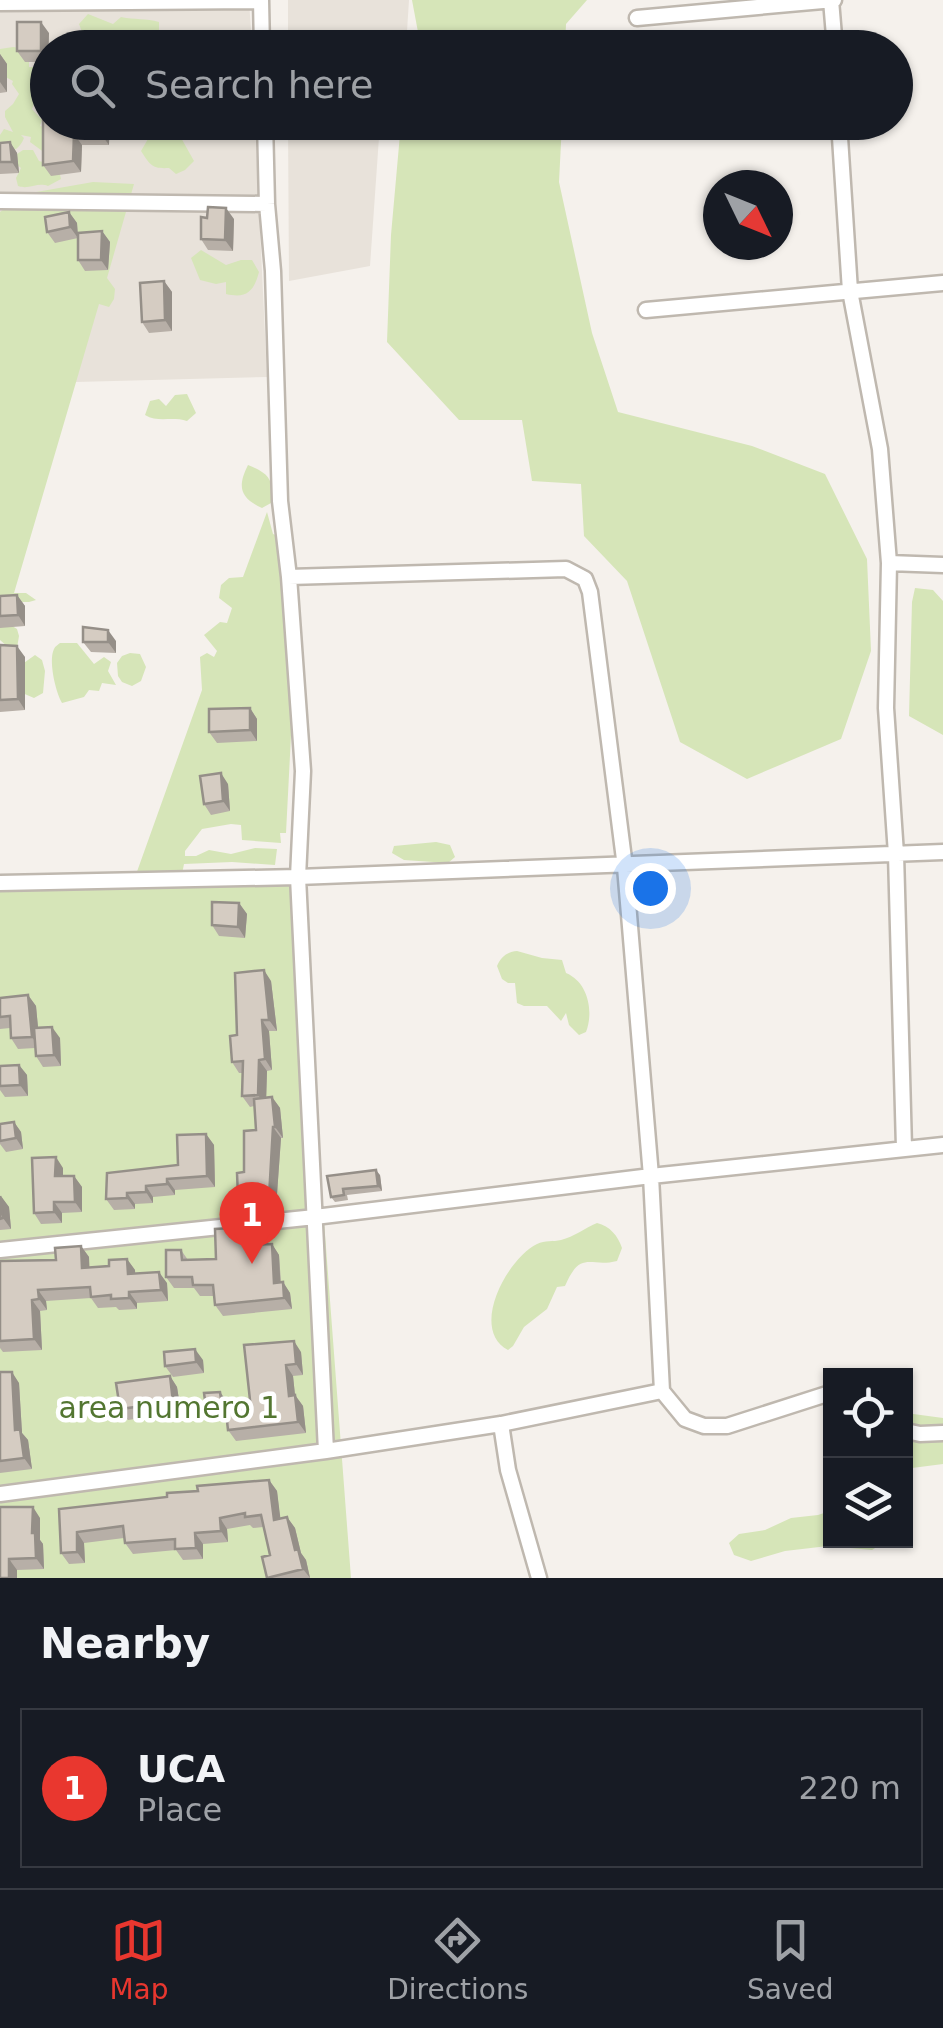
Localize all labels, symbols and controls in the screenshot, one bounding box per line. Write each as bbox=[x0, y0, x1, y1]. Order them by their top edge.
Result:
search box bbox=[30, 30, 913, 140]
icon: search bbox=[65, 58, 120, 113]
text: Search here bbox=[145, 63, 373, 107]
north arrow bbox=[703, 170, 793, 260]
your location bbox=[625, 863, 676, 914]
pin: 1 bbox=[220, 1182, 284, 1264]
map controls bbox=[823, 1368, 913, 1548]
button: locate bbox=[823, 1368, 913, 1458]
park label: area numero 1 bbox=[59, 1390, 279, 1425]
button: layers bbox=[823, 1458, 913, 1548]
text: Nearby bbox=[40, 1619, 210, 1668]
text: UCA bbox=[137, 1747, 225, 1791]
text: 1 bbox=[63, 1769, 86, 1807]
text: 220 m bbox=[799, 1769, 901, 1807]
text: Place bbox=[137, 1791, 222, 1829]
tab: Map bbox=[109, 1913, 168, 2006]
tab: Directions bbox=[387, 1913, 528, 2006]
tab: Saved bbox=[747, 1913, 834, 2006]

